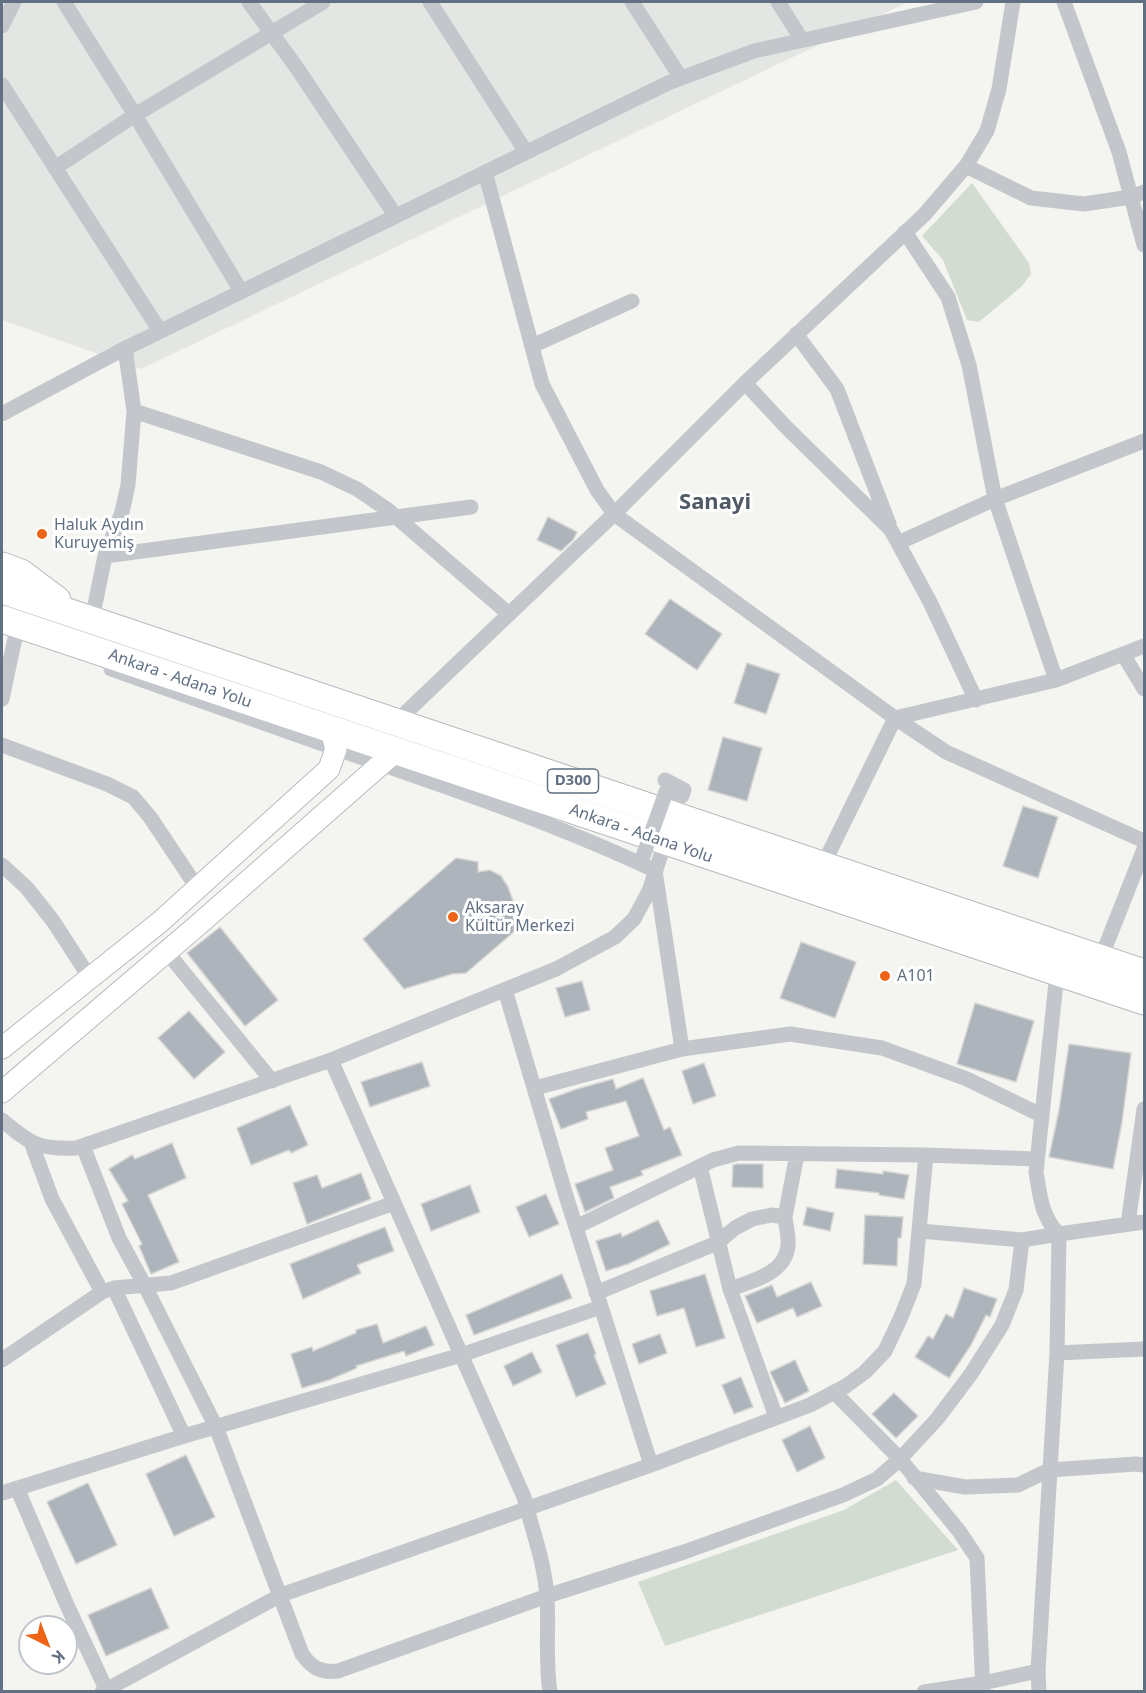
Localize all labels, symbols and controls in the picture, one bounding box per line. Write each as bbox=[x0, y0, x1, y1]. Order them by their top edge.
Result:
district label: Sanayi bbox=[679, 490, 751, 516]
place label: Haluk Aydın Kuruyemiş bbox=[54, 515, 144, 553]
marker: Haluk Aydın Kuruyemiş bbox=[35, 527, 49, 541]
street label: Ankara - Adana Yolu bbox=[106, 645, 254, 713]
road number: D300 bbox=[548, 769, 598, 793]
street label: Ankara - Adana Yolu bbox=[567, 800, 715, 868]
place label: Aksaray Kültür Merkezi bbox=[465, 898, 575, 936]
marker: Aksaray Kültür Merkezi bbox=[446, 910, 460, 924]
place label: A101 bbox=[897, 966, 935, 986]
marker: A101 bbox=[878, 969, 892, 983]
north arrow bbox=[18, 1615, 78, 1675]
text: K bbox=[47, 1645, 70, 1669]

